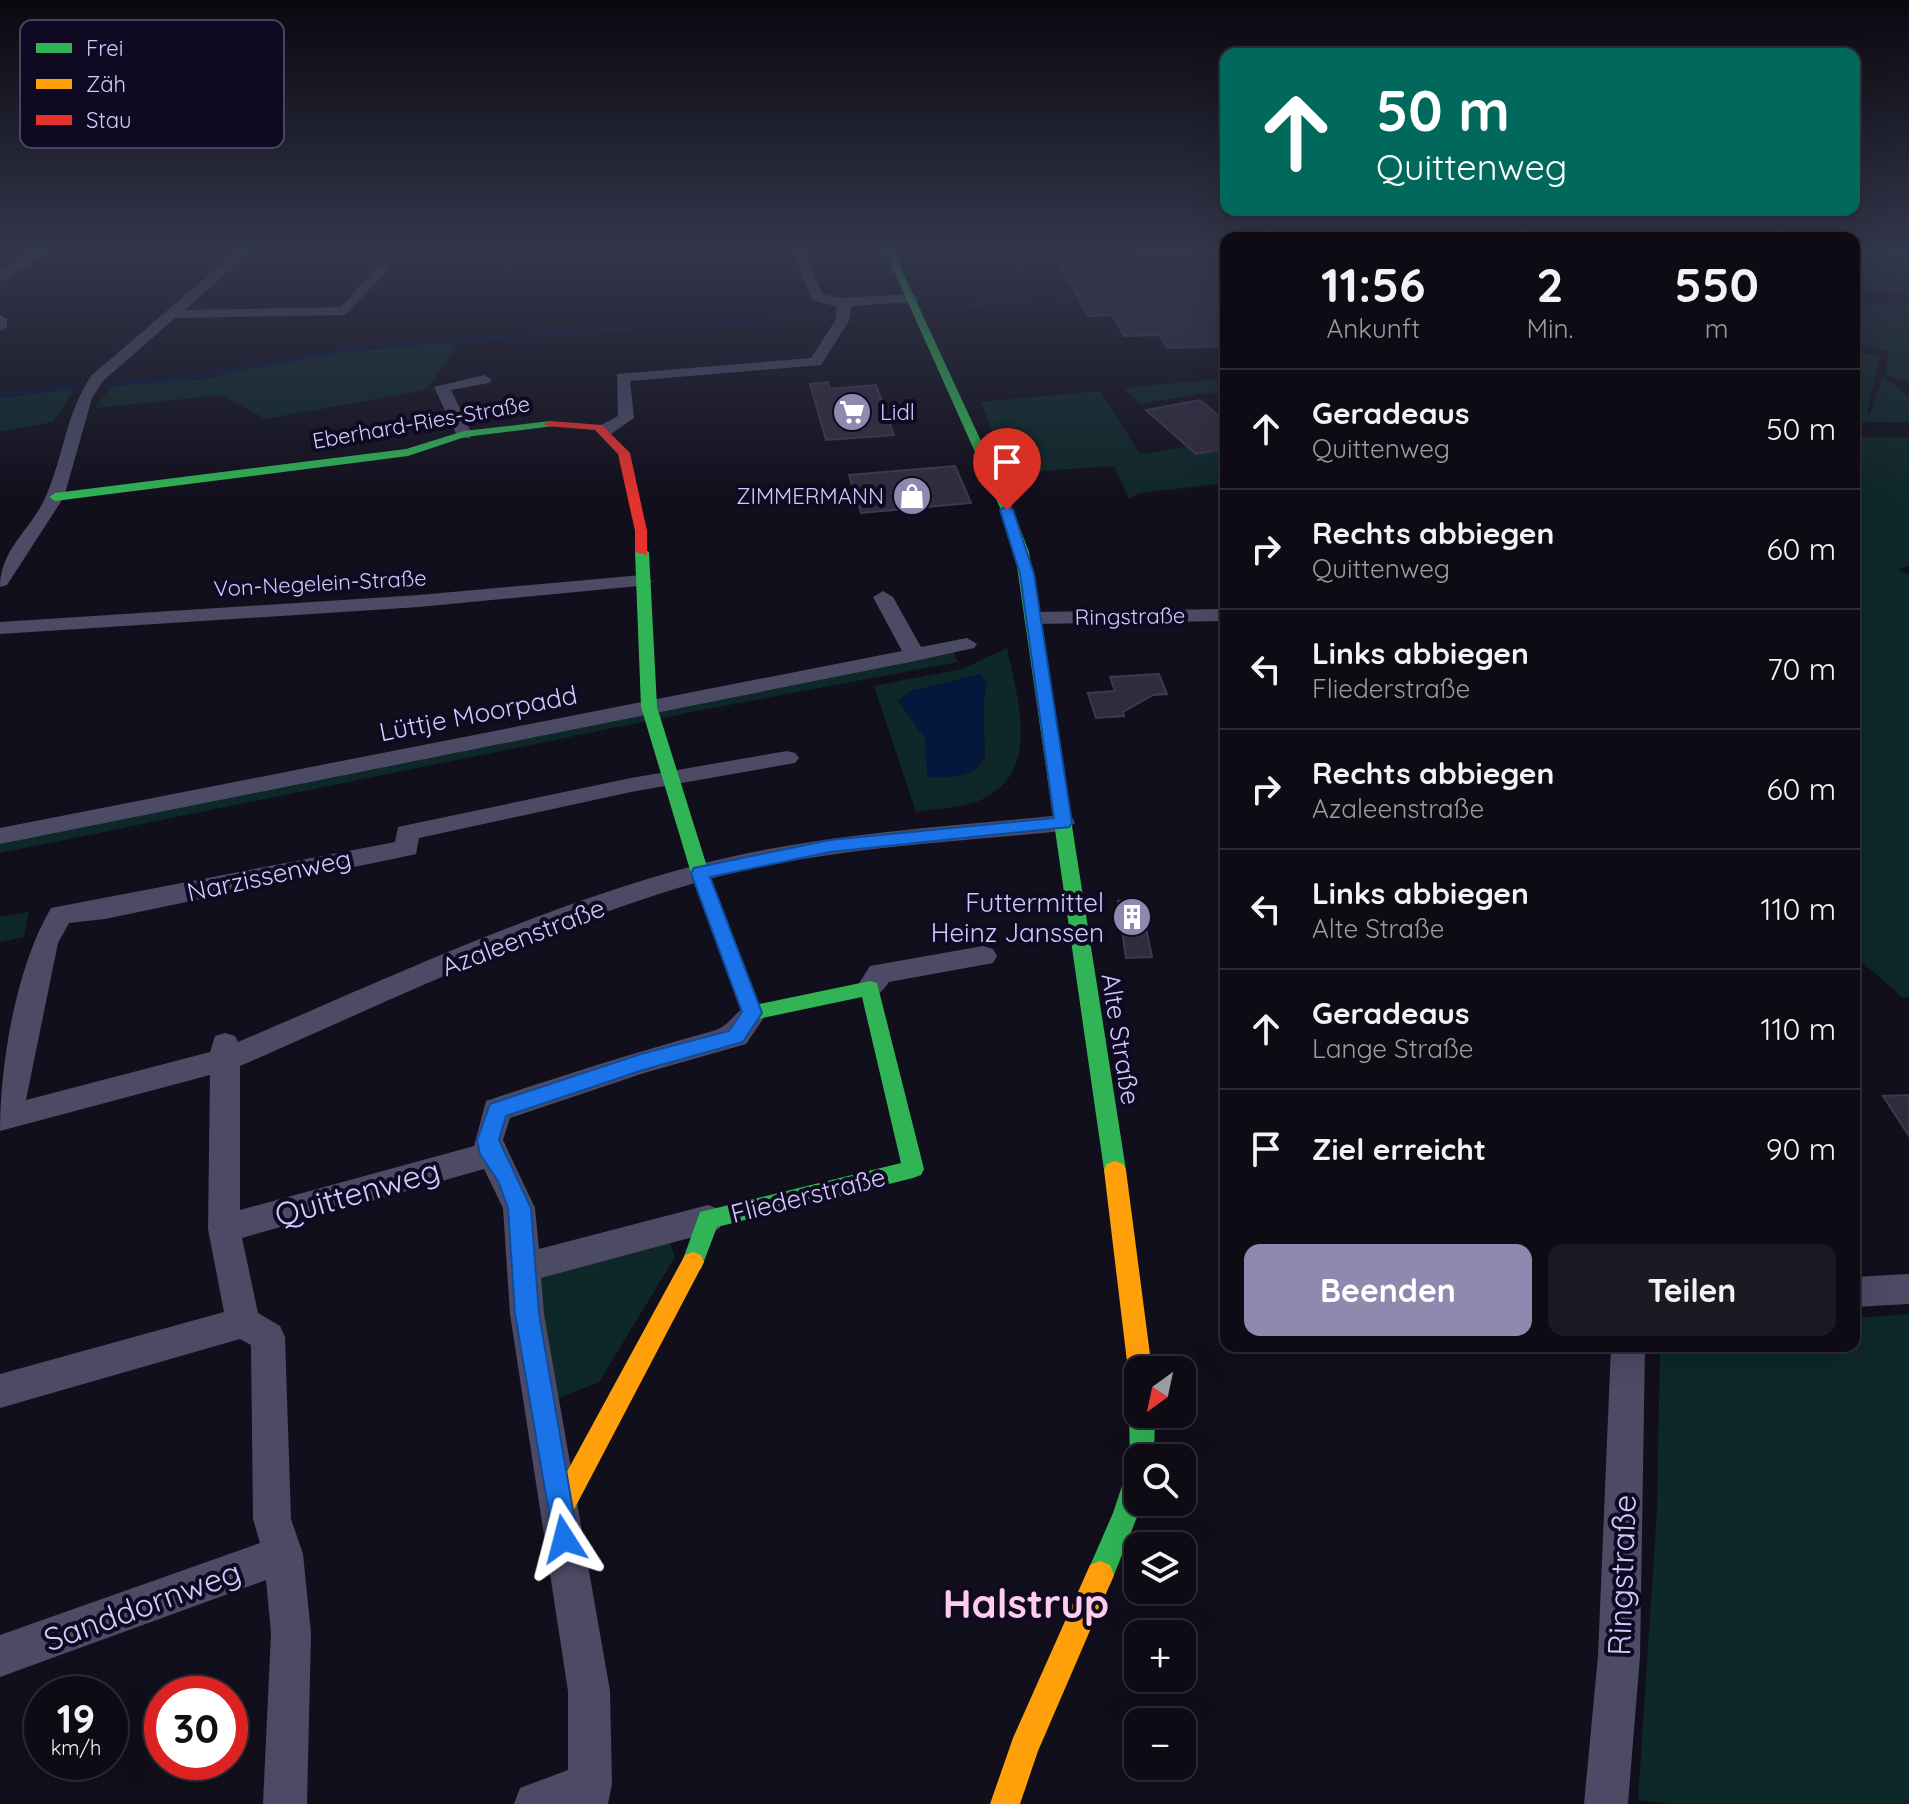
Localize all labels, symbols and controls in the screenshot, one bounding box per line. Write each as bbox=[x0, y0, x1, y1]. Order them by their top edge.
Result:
legend bbox=[20, 20, 284, 148]
text: Frei bbox=[86, 34, 123, 62]
text: Zäh bbox=[86, 70, 126, 98]
text: 50 m bbox=[1376, 75, 1510, 145]
icon: ahead bbox=[1244, 80, 1348, 184]
text: Stau bbox=[86, 106, 131, 134]
text: Quittenweg bbox=[1376, 144, 1567, 189]
text: 11:56 bbox=[1321, 254, 1426, 314]
text: 2 bbox=[1536, 254, 1564, 314]
text: 550 bbox=[1674, 254, 1759, 314]
text: Ankunft bbox=[1326, 312, 1420, 345]
text: Min. bbox=[1527, 312, 1573, 345]
text: m bbox=[1705, 312, 1729, 345]
street label: Eberhard-Ries-Straße bbox=[310, 389, 532, 455]
supermarket icon: Lidl bbox=[831, 391, 873, 433]
text: Geradeaus bbox=[1312, 394, 1469, 432]
place label: Lidl bbox=[880, 398, 915, 426]
icon: ahead bbox=[1244, 407, 1288, 451]
text: 50 m bbox=[1766, 410, 1836, 448]
pin bbox=[973, 428, 1041, 510]
text: Quittenweg bbox=[1312, 432, 1450, 465]
icon: arrive bbox=[985, 440, 1029, 484]
shop icon: ZIMMERMANN bbox=[891, 475, 933, 517]
place label: ZIMMERMANN bbox=[736, 482, 884, 510]
text: Rechts abbiegen bbox=[1312, 514, 1554, 552]
icon: right bbox=[1244, 527, 1288, 571]
text: 60 m bbox=[1766, 530, 1836, 568]
text: Quittenweg bbox=[1312, 552, 1450, 585]
street label: Von-Negelein-Straße bbox=[213, 563, 427, 603]
street label: Ringstraße bbox=[1074, 601, 1186, 631]
text: Links abbiegen bbox=[1312, 634, 1529, 672]
icon: left bbox=[1244, 647, 1288, 691]
text: 70 m bbox=[1767, 650, 1836, 688]
text: Fliederstraße bbox=[1312, 672, 1470, 705]
street label: Lüttje Moorpadd bbox=[376, 678, 580, 748]
text: Rechts abbiegen bbox=[1312, 754, 1554, 792]
icon: right bbox=[1244, 767, 1288, 811]
text: 60 m bbox=[1766, 770, 1836, 808]
text: Azaleenstraße bbox=[1312, 792, 1484, 825]
street label: Narzissenweg bbox=[184, 841, 354, 909]
text: Links abbiegen bbox=[1312, 874, 1529, 912]
place label: Futtermittel Heinz Janssen bbox=[931, 886, 1104, 949]
icon: left bbox=[1244, 887, 1288, 931]
text: 110 m bbox=[1760, 890, 1836, 928]
street label: Azaleenstraße bbox=[437, 891, 609, 983]
building icon: Futtermittel Heinz Janssen bbox=[1111, 896, 1153, 938]
text: Alte Straße bbox=[1312, 912, 1445, 945]
street label: Alte Straße bbox=[1094, 971, 1148, 1107]
text: Geradeaus bbox=[1312, 994, 1469, 1032]
icon: ahead bbox=[1244, 1007, 1288, 1051]
text: 110 m bbox=[1760, 1010, 1836, 1048]
text: Lange Straße bbox=[1312, 1032, 1473, 1065]
icon: arrive bbox=[1244, 1127, 1288, 1171]
text: Ziel erreicht bbox=[1312, 1130, 1486, 1168]
text: 90 m bbox=[1766, 1130, 1836, 1168]
street label: Quittenweg bbox=[270, 1149, 444, 1235]
street label: Fliederstraße bbox=[727, 1160, 889, 1230]
button: Beenden bbox=[1244, 1244, 1532, 1336]
button: Teilen bbox=[1548, 1244, 1836, 1336]
north arrow bbox=[1124, 1356, 1196, 1428]
map controls bbox=[1124, 1356, 1196, 1780]
button: search bbox=[1124, 1444, 1196, 1516]
street label: Ringstraße bbox=[1598, 1494, 1644, 1656]
position arrow bbox=[522, 1497, 606, 1581]
button: layers bbox=[1124, 1532, 1196, 1604]
street label: Sanddornweg bbox=[38, 1551, 246, 1659]
district label: Halstrup bbox=[943, 1578, 1109, 1628]
button: + bbox=[1124, 1620, 1196, 1692]
speed limit sign: 30 bbox=[144, 1676, 248, 1780]
text: 19 bbox=[57, 1693, 95, 1743]
button: − bbox=[1124, 1708, 1196, 1780]
text: km/h bbox=[51, 1735, 101, 1760]

